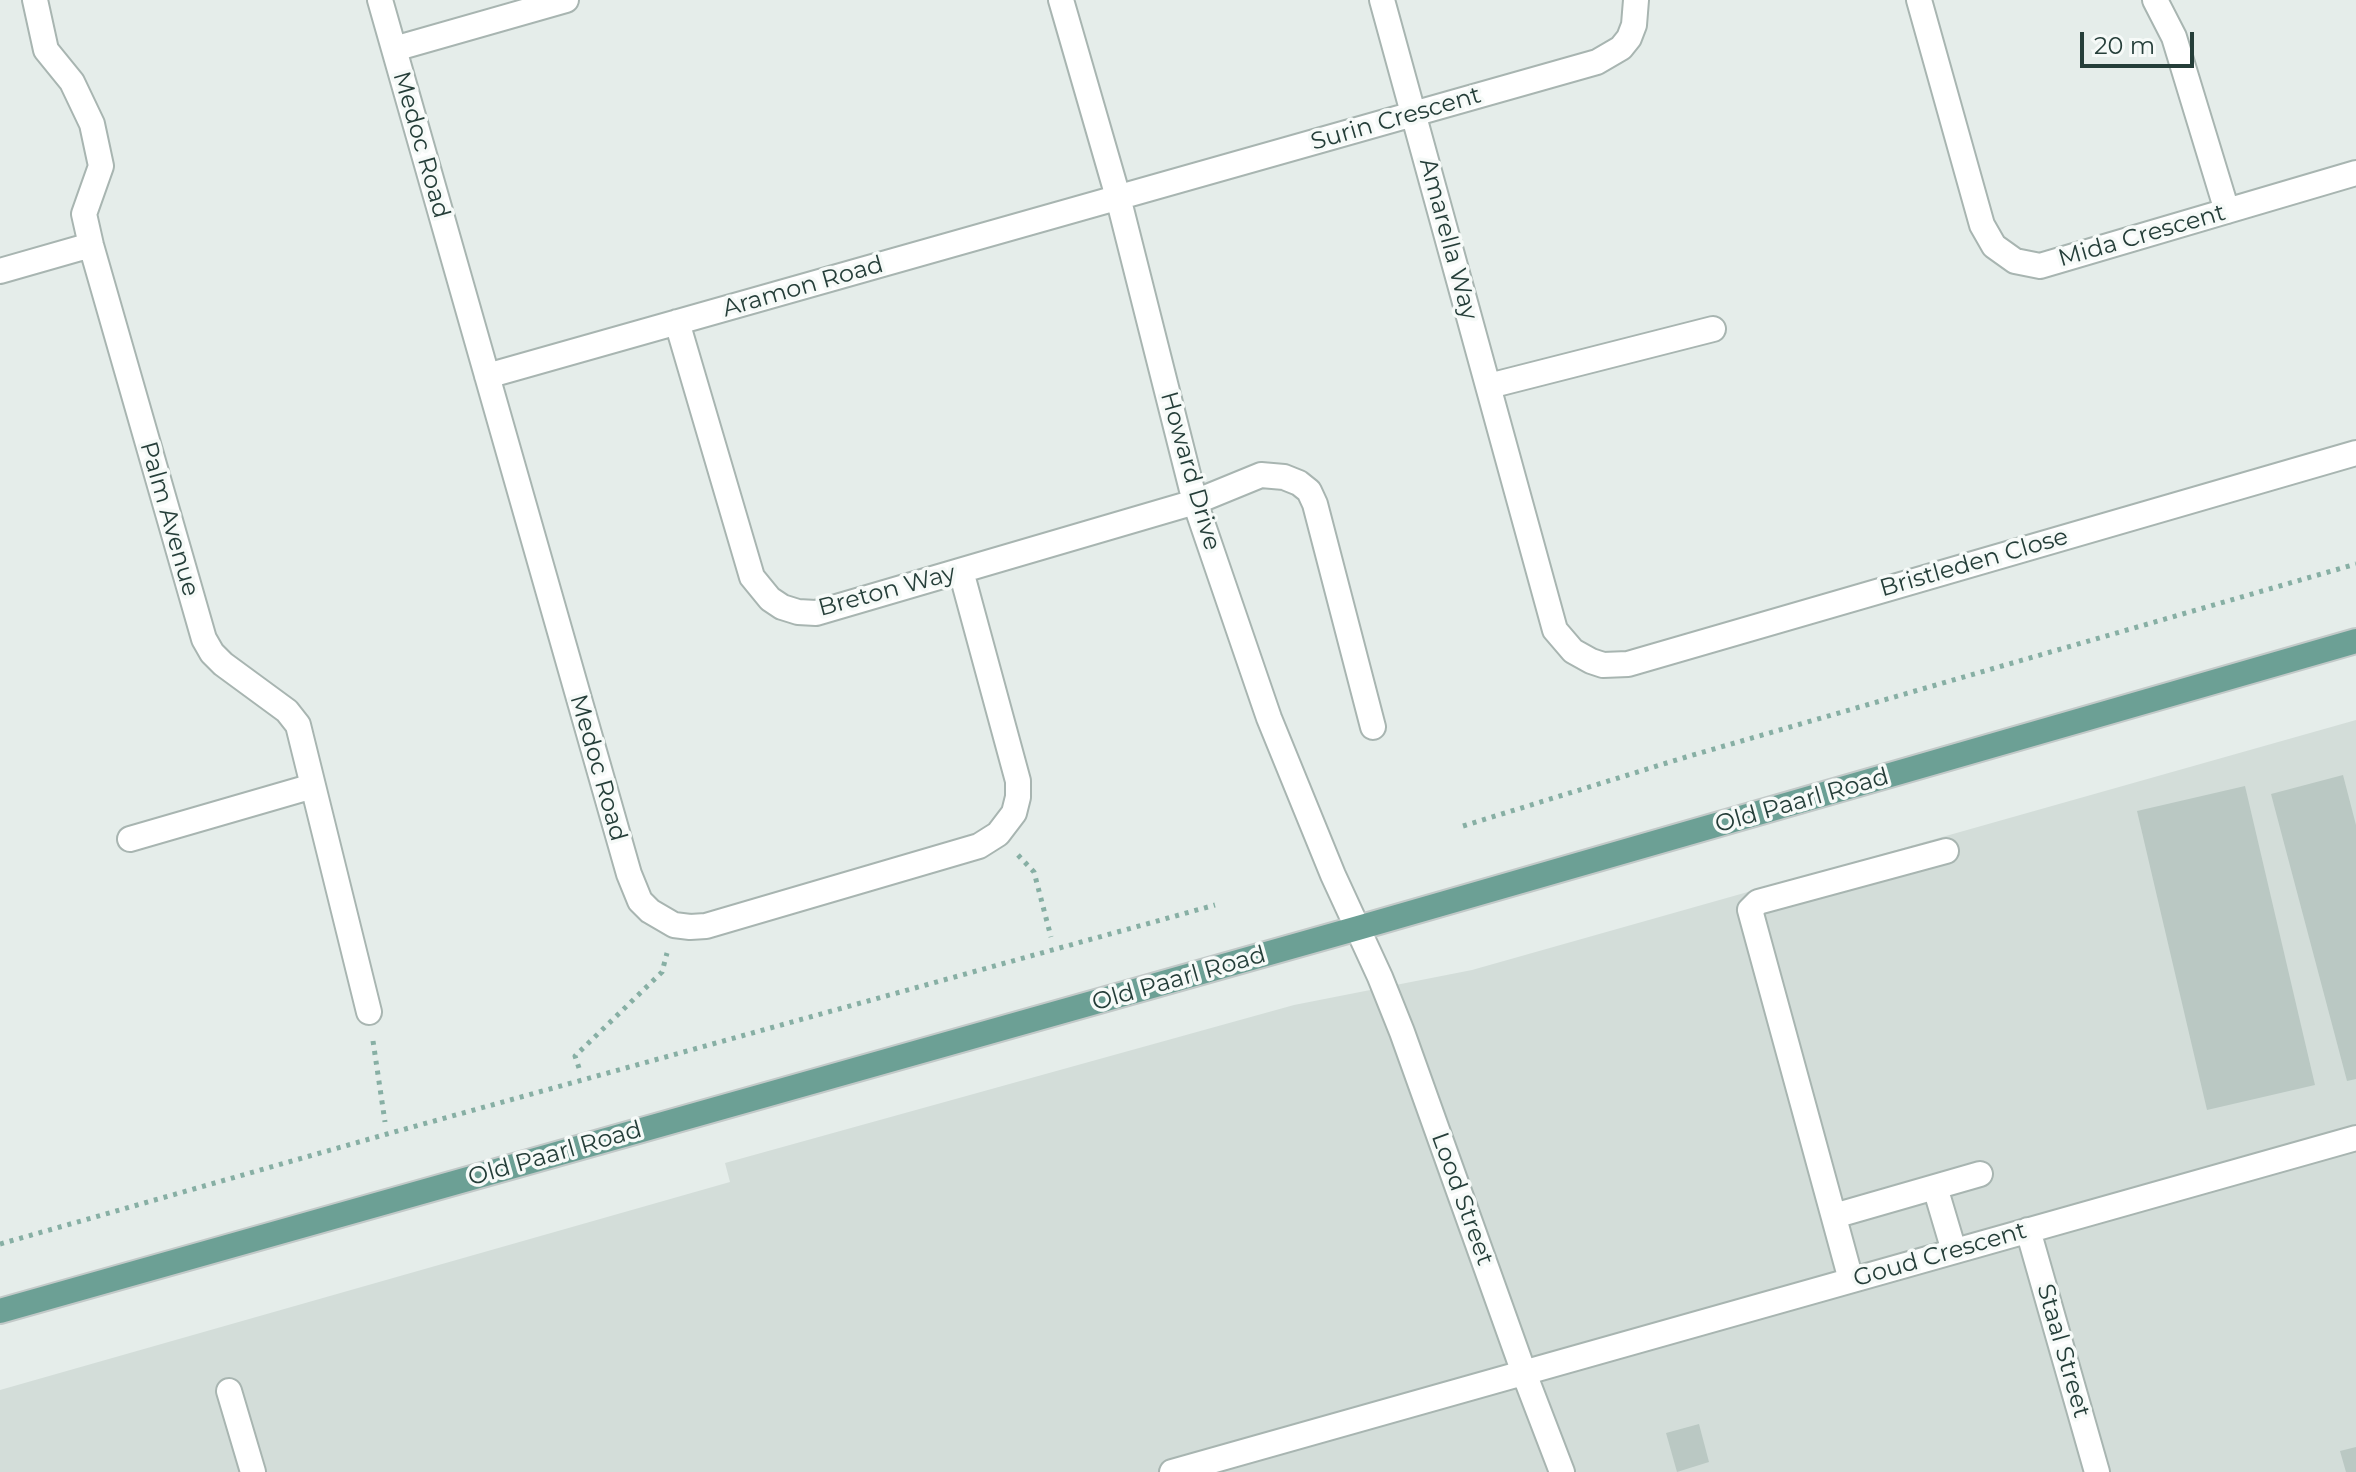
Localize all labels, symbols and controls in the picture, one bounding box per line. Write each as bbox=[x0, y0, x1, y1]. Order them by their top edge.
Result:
scale bar bbox=[2084, 16, 2198, 66]
text: 20 m bbox=[2094, 31, 2155, 60]
street label: Medoc Road bbox=[386, 68, 456, 222]
street label: Surin Crescent bbox=[1308, 81, 1484, 157]
street label: Amarella Way bbox=[1413, 155, 1483, 323]
street label: Mida Crescent bbox=[2055, 198, 2229, 274]
street label: Aramon Road bbox=[719, 250, 887, 324]
street label: Howard Drive bbox=[1154, 388, 1226, 554]
street label: Palm Avenue bbox=[133, 438, 205, 600]
street label: Bristleden Close bbox=[1877, 522, 2071, 604]
street label: Breton Way bbox=[815, 559, 959, 623]
street label: Medoc Road bbox=[563, 691, 633, 845]
street label: Old Paarl Road bbox=[1712, 762, 1892, 840]
street label: Old Paarl Road bbox=[1089, 940, 1269, 1018]
street label: Old Paarl Road bbox=[465, 1115, 645, 1193]
street label: Lood Street bbox=[1425, 1129, 1499, 1269]
street label: Goud Crescent bbox=[1850, 1217, 2030, 1293]
street label: Staal Street bbox=[2030, 1281, 2096, 1421]

